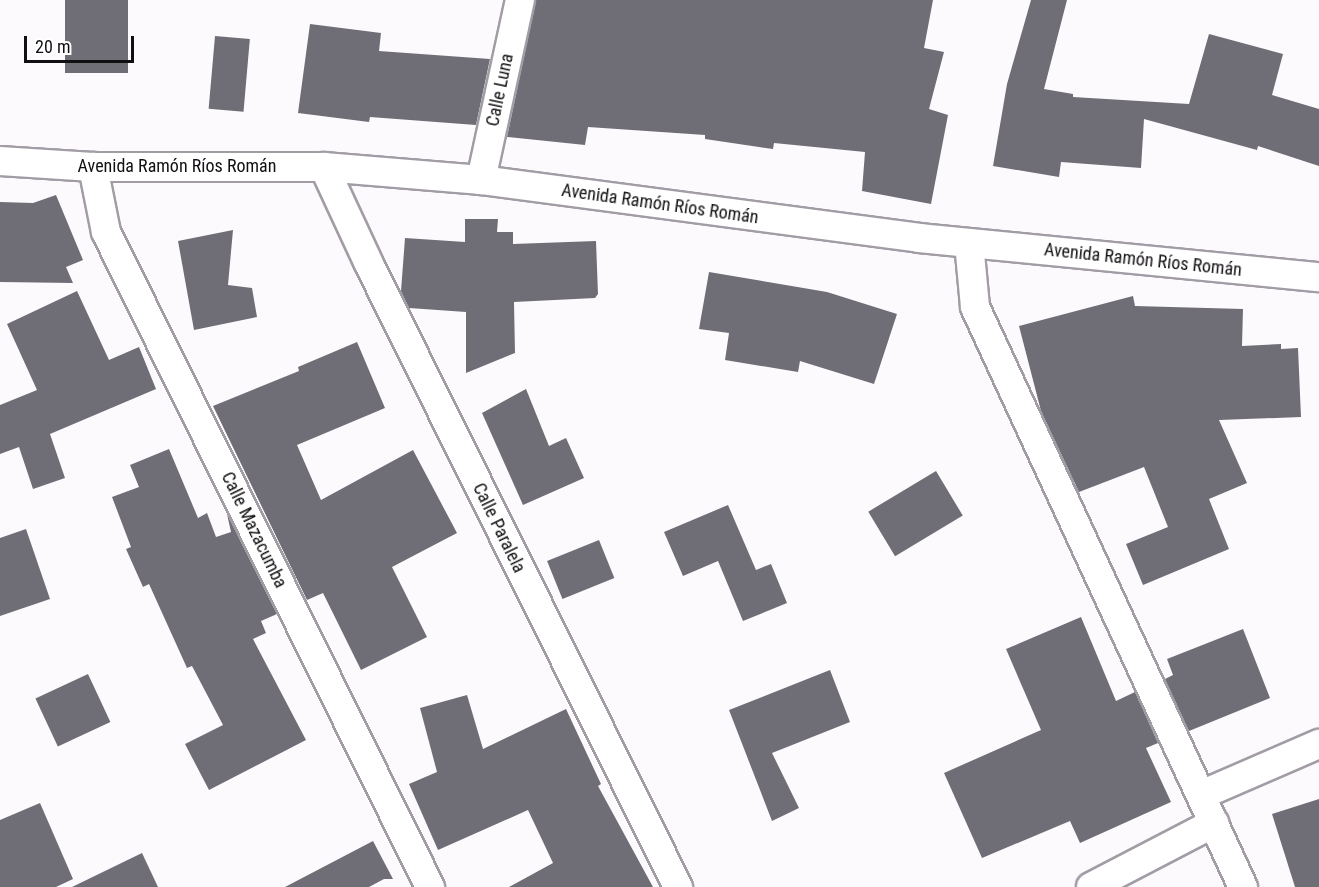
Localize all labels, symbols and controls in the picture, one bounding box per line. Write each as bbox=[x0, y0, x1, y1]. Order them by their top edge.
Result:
scale bar bbox=[27, 24, 136, 62]
text: 20 m bbox=[35, 36, 70, 57]
street label: Calle Luna bbox=[482, 52, 518, 128]
street label: Avenida Ramón Ríos Román bbox=[78, 155, 276, 177]
street label: Avenida Ramón Ríos Román bbox=[560, 179, 760, 229]
street label: Avenida Ramón Ríos Román bbox=[1043, 239, 1243, 281]
street label: Calle Mazacumba bbox=[217, 468, 291, 592]
street label: Calle Paralela bbox=[468, 480, 530, 576]

